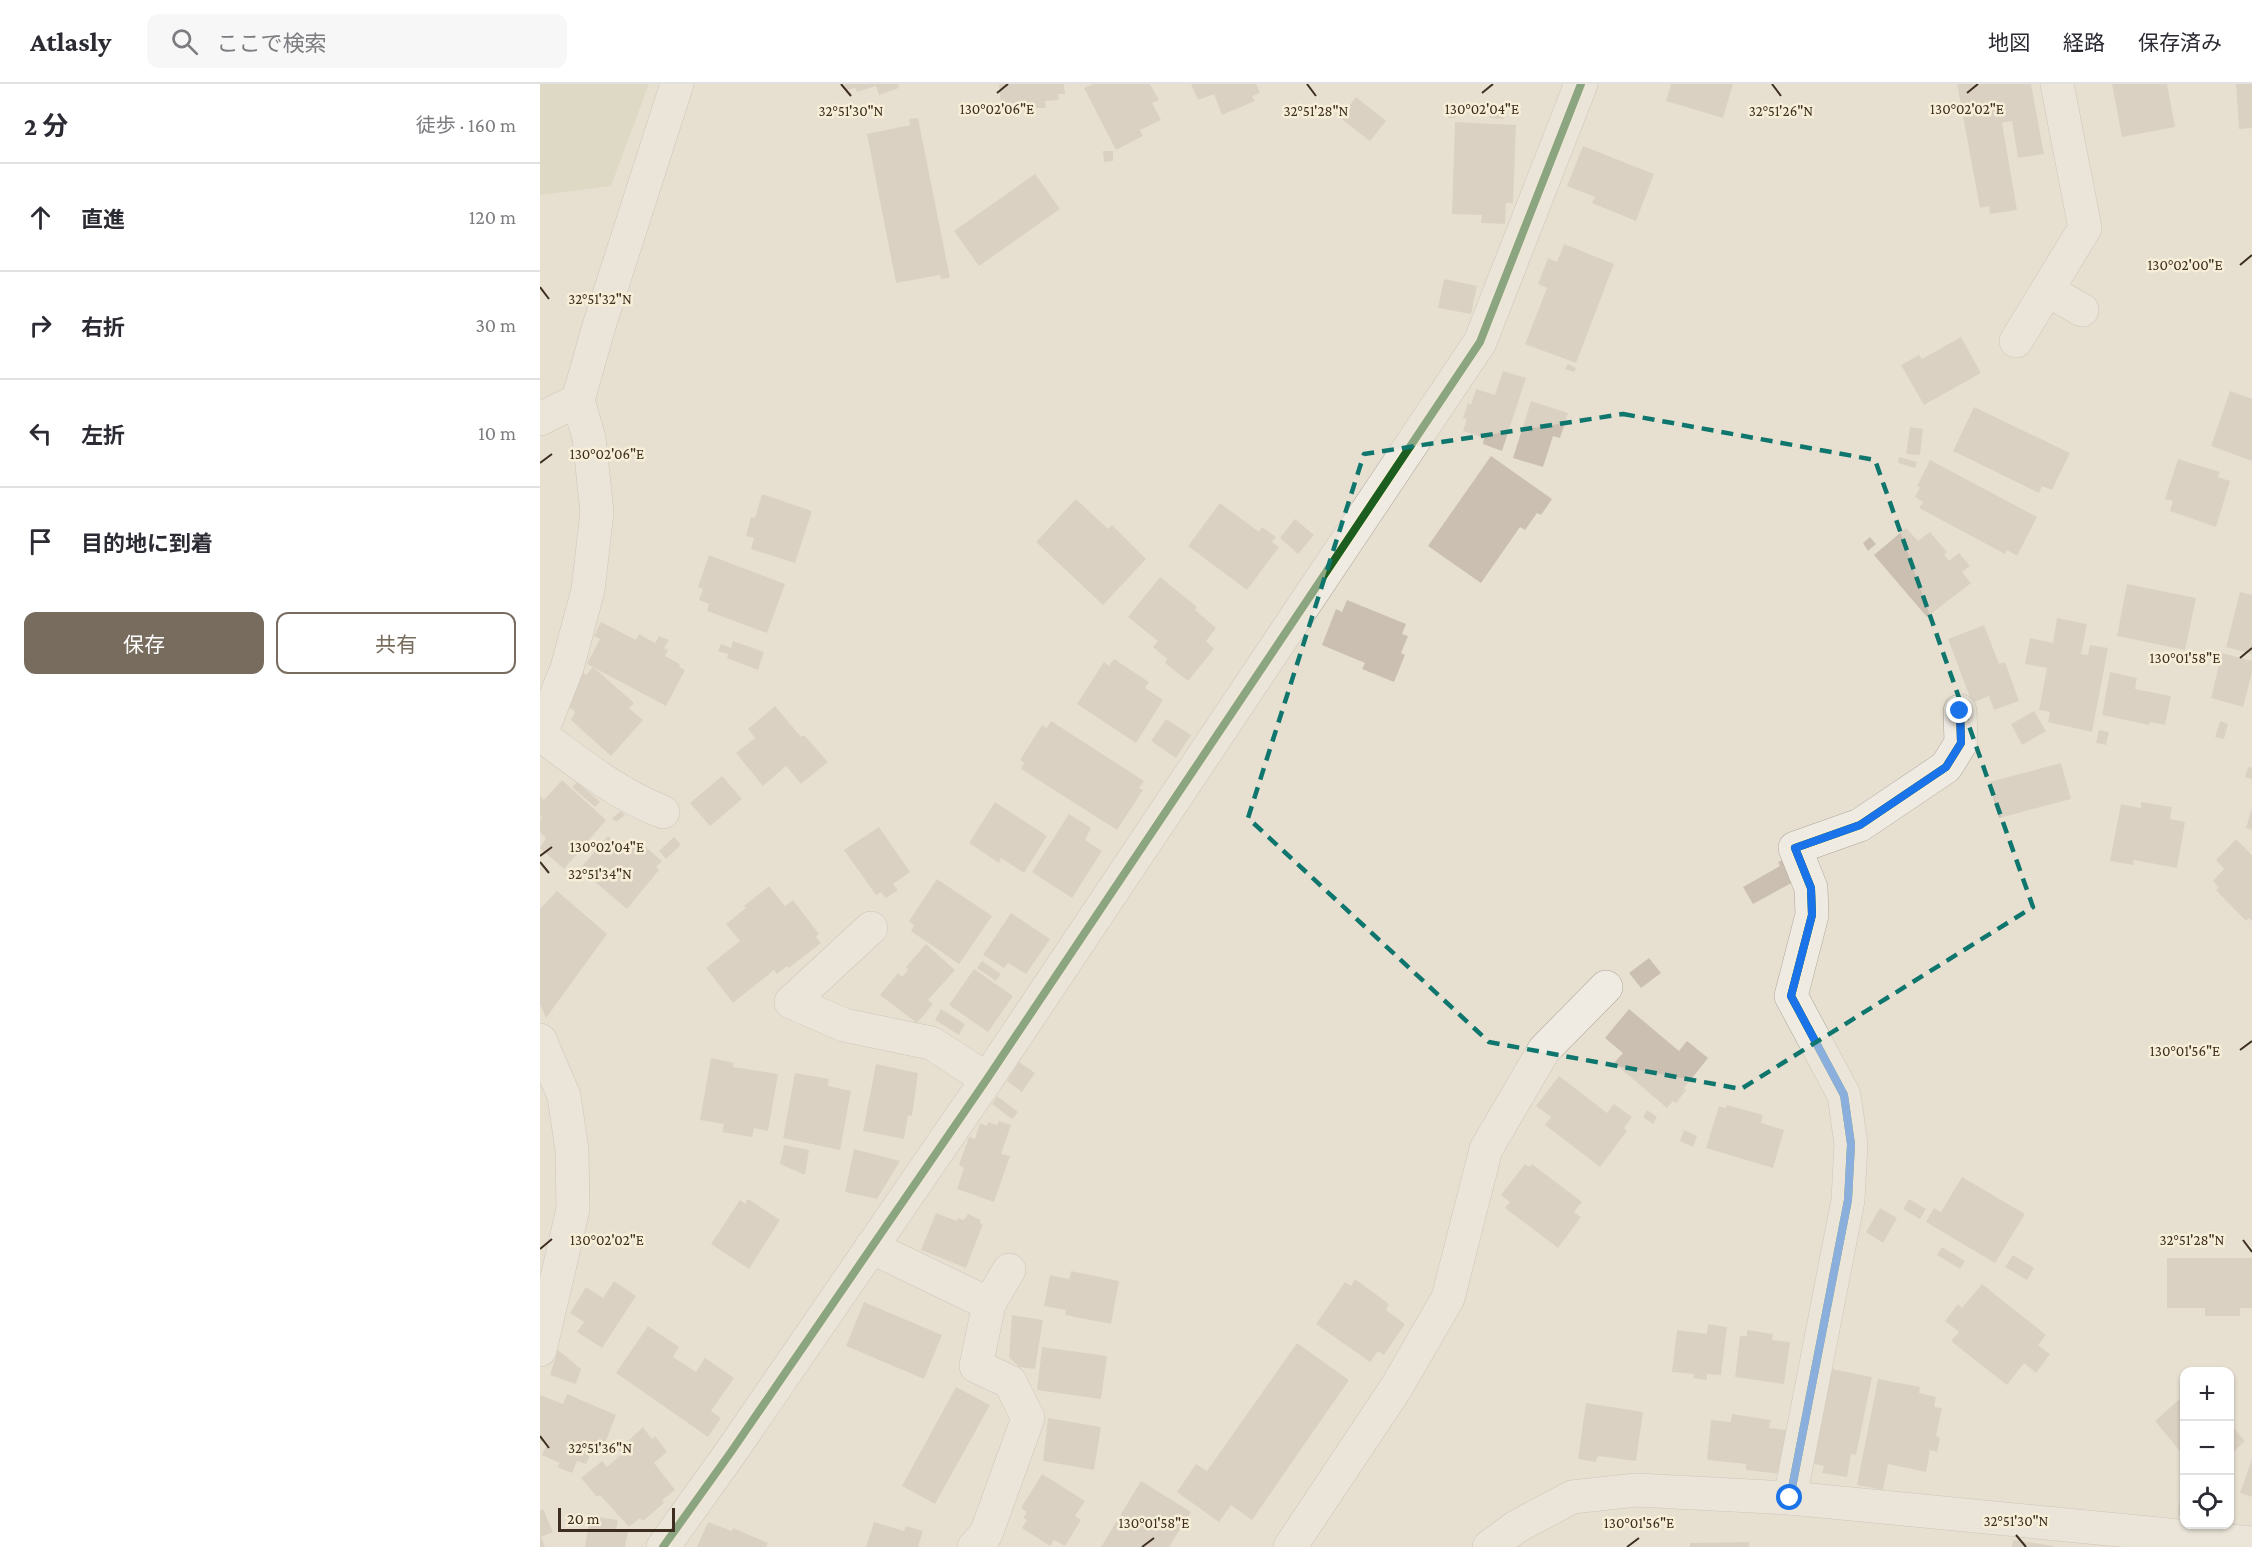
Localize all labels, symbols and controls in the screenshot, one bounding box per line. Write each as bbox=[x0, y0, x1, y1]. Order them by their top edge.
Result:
search box bbox=[147, 14, 567, 68]
icon: search bbox=[168, 25, 201, 58]
text: Atlasly bbox=[30, 26, 111, 57]
text: ここで検索 bbox=[216, 31, 326, 56]
text: 地図 bbox=[1988, 31, 2030, 55]
text: 経路 bbox=[2063, 31, 2105, 55]
text: 保存済み bbox=[2138, 31, 2222, 55]
text: 130°02'06"E bbox=[960, 101, 1034, 117]
text: 130°02'04"E bbox=[1445, 101, 1519, 117]
text: 130°02'02"E bbox=[1930, 101, 2004, 117]
text: 32°51'30"N bbox=[819, 103, 884, 119]
text: 32°51'28"N bbox=[1284, 103, 1349, 119]
text: 32°51'26"N bbox=[1749, 103, 1813, 119]
text: 2 分 bbox=[24, 112, 68, 141]
text: 徒歩 · 160 m bbox=[416, 114, 516, 136]
icon: ahead bbox=[24, 201, 57, 234]
text: 120 m bbox=[469, 206, 516, 228]
text: 直進 bbox=[81, 207, 125, 232]
text: 130°02'00"E bbox=[2147, 257, 2223, 273]
text: 32°51'32"N bbox=[568, 291, 632, 307]
icon: right bbox=[24, 309, 57, 342]
text: 30 m bbox=[475, 314, 516, 336]
text: 右折 bbox=[81, 315, 125, 340]
icon: left bbox=[24, 417, 57, 450]
text: 10 m bbox=[478, 422, 516, 444]
text: 左折 bbox=[81, 423, 125, 448]
text: 130°02'06"E bbox=[570, 446, 644, 462]
icon: arrive bbox=[24, 525, 57, 558]
text: 目的地に到着 bbox=[81, 531, 213, 556]
button: 保存 bbox=[24, 612, 264, 674]
button: 共有 bbox=[276, 612, 516, 674]
text: 130°01'58"E bbox=[2150, 650, 2220, 666]
route end bbox=[1946, 697, 1972, 723]
text: 130°02'04"E bbox=[570, 839, 644, 855]
text: 32°51'34"N bbox=[568, 866, 632, 882]
text: 130°01'56"E bbox=[2150, 1043, 2220, 1059]
text: 130°02'02"E bbox=[570, 1232, 644, 1248]
text: 32°51'28"N bbox=[2160, 1232, 2225, 1248]
map controls bbox=[2180, 1367, 2234, 1529]
button: + bbox=[2180, 1367, 2234, 1421]
button: − bbox=[2180, 1421, 2234, 1475]
text: 32°51'36"N bbox=[568, 1440, 632, 1456]
button: locate bbox=[2180, 1475, 2234, 1529]
route start bbox=[1776, 1484, 1802, 1510]
scale bar bbox=[558, 1505, 675, 1532]
text: 20 m bbox=[567, 1510, 600, 1527]
text: 32°51'30"N bbox=[1984, 1513, 2049, 1529]
text: 130°01'58"E bbox=[1119, 1515, 1189, 1531]
text: 130°01'56"E bbox=[1604, 1515, 1674, 1531]

